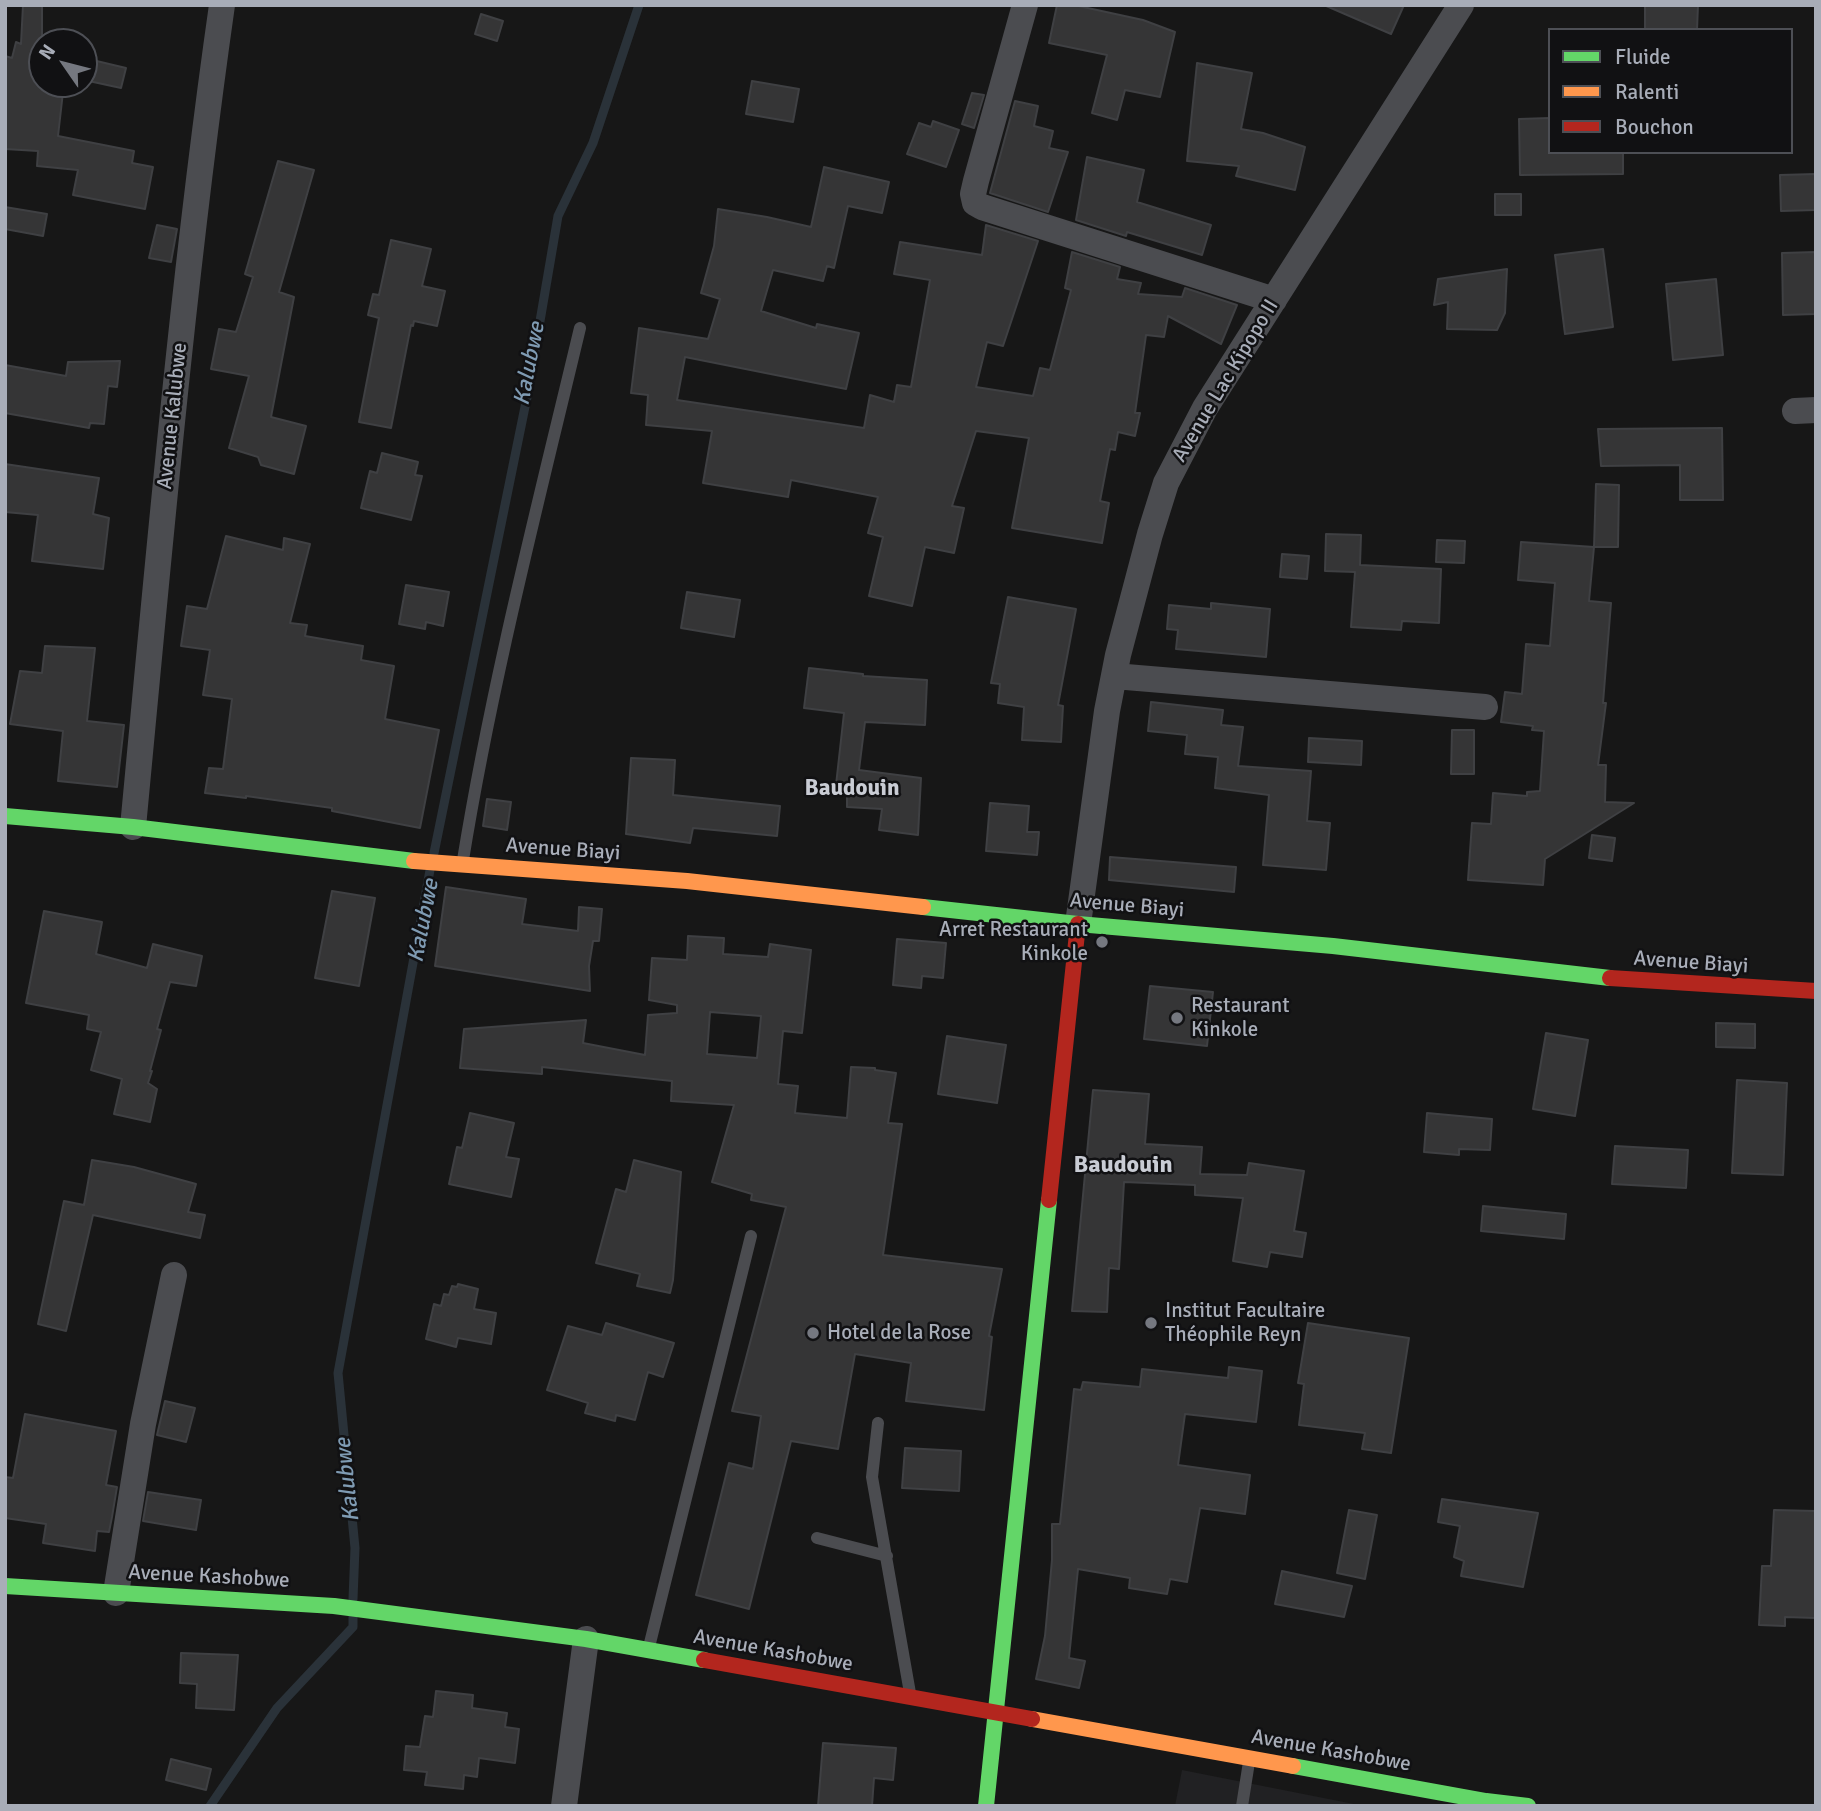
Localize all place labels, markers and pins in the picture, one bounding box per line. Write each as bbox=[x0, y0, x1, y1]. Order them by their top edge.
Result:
place label: Arret Restaurant Kinkole bbox=[939, 917, 1088, 967]
marker: Arret Restaurant Kinkole bbox=[1094, 934, 1110, 950]
place label: Restaurant Kinkole bbox=[1191, 993, 1290, 1043]
marker: Restaurant Kinkole bbox=[1169, 1010, 1185, 1026]
place label: Institut Facultaire Théophile Reyn bbox=[1165, 1298, 1325, 1348]
marker: Institut Facultaire Théophile Reyn bbox=[1143, 1315, 1159, 1331]
place label: Hotel de la Rose bbox=[827, 1320, 971, 1346]
marker: Hotel de la Rose bbox=[805, 1325, 821, 1341]

